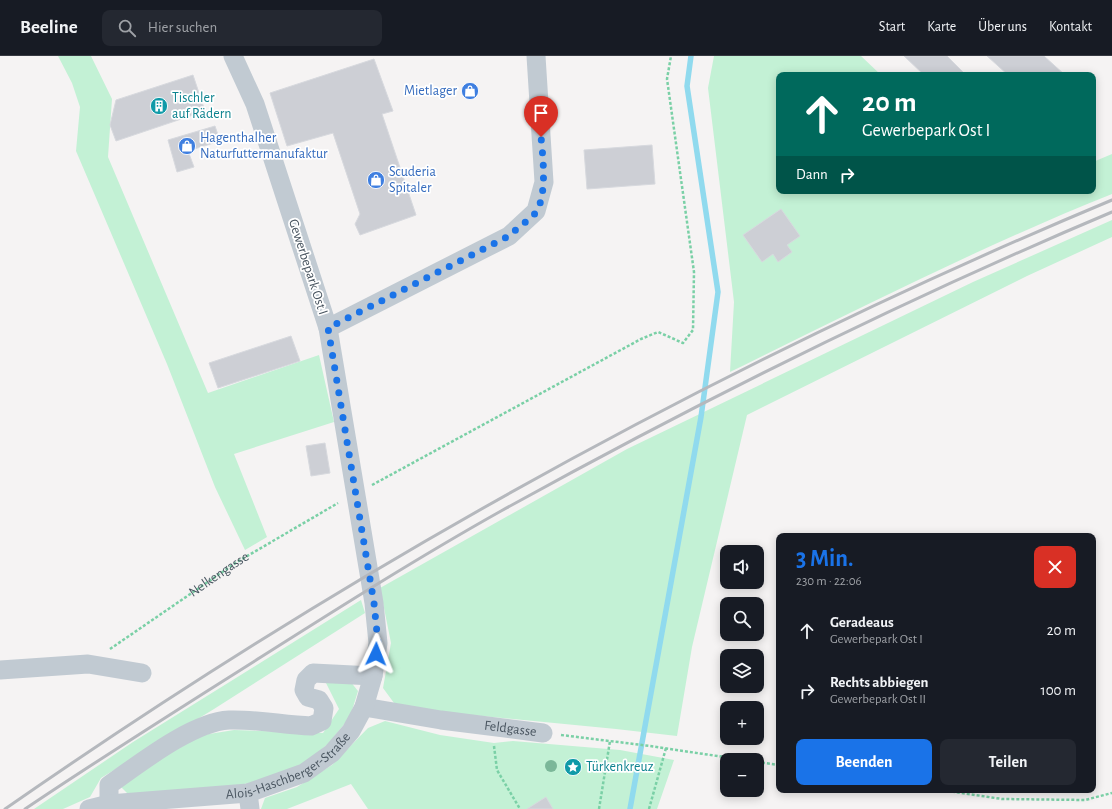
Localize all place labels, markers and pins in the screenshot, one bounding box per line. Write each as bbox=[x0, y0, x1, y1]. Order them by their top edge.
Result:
shop icon: Mietlager bbox=[460, 81, 480, 101]
place label: Mietlager bbox=[404, 84, 457, 98]
place label: Tischler auf Rädern bbox=[172, 91, 231, 121]
building icon: Tischler auf Rädern bbox=[149, 96, 169, 116]
pin bbox=[524, 96, 558, 137]
place label: Hagenthalher Naturfuttermanufaktur bbox=[200, 131, 328, 161]
shop icon: Hagenthalher Naturfuttermanufaktur bbox=[177, 136, 197, 156]
place label: Scuderia Spitaler bbox=[389, 165, 436, 195]
shop icon: Scuderia Spitaler bbox=[366, 170, 386, 190]
place icon: Türkenkreuz bbox=[563, 757, 583, 777]
place label: Türkenkreuz bbox=[586, 760, 654, 774]

